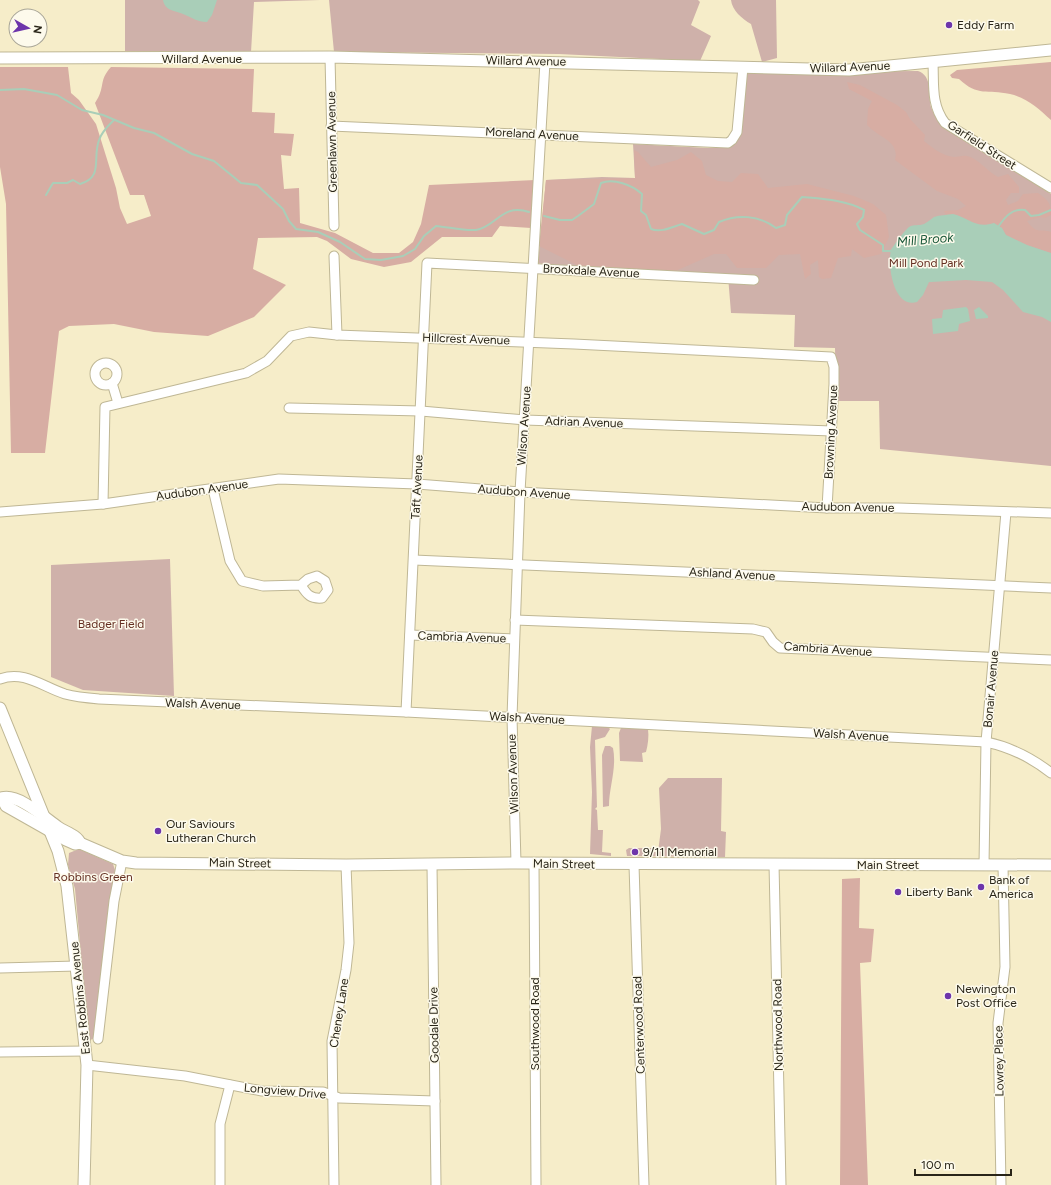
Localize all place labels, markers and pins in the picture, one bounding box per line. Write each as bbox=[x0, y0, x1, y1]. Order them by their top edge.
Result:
place label: Eddy Farm bbox=[957, 18, 1014, 32]
marker: Eddy Farm bbox=[944, 20, 954, 30]
place label: Our Saviours Lutheran Church bbox=[166, 817, 256, 845]
marker: Our Saviours Lutheran Church bbox=[153, 826, 163, 836]
place label: 9/11 Memorial bbox=[643, 845, 717, 859]
marker: 9/11 Memorial bbox=[630, 847, 640, 857]
place label: Bank of America bbox=[989, 873, 1033, 901]
marker: Bank of America bbox=[976, 882, 986, 892]
place label: Liberty Bank bbox=[906, 885, 973, 899]
marker: Liberty Bank bbox=[893, 887, 903, 897]
place label: Newington Post Office bbox=[956, 982, 1017, 1010]
marker: Newington Post Office bbox=[943, 991, 953, 1001]

